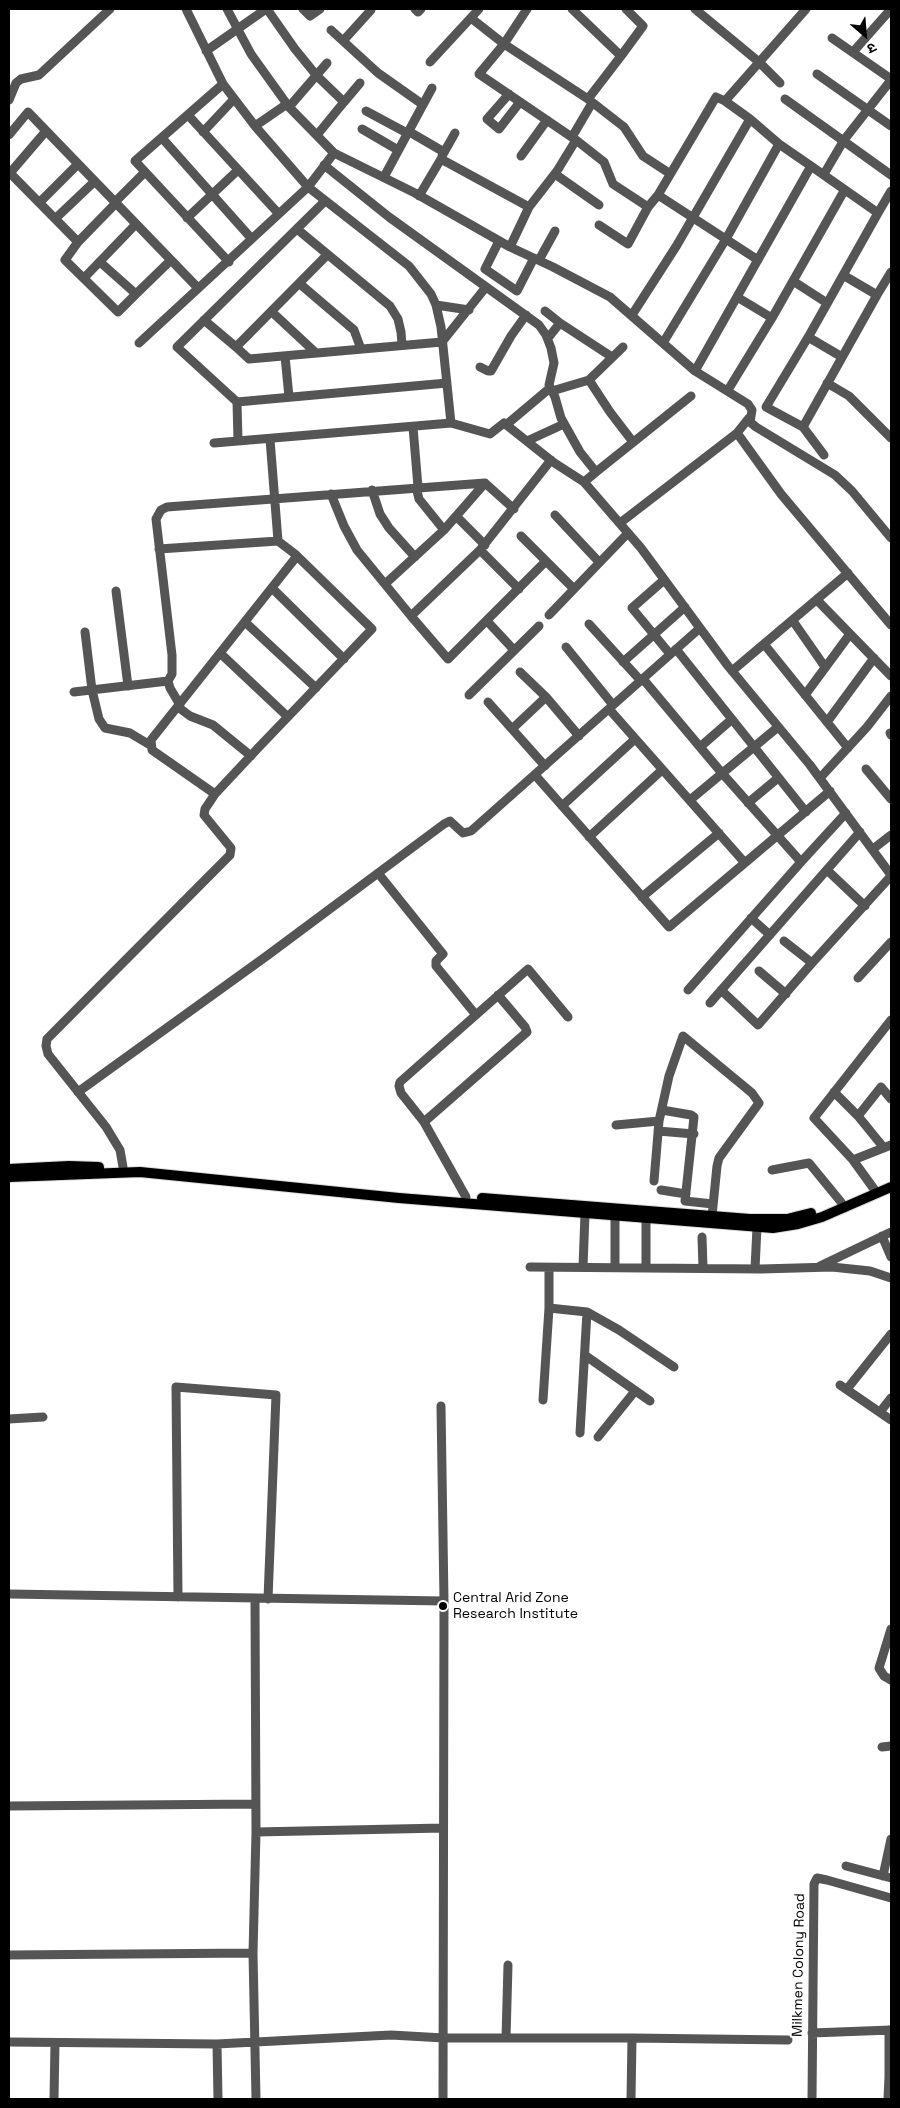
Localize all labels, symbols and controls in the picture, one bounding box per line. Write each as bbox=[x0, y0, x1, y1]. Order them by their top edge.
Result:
north arrow bbox=[840, 10, 890, 60]
text: उ bbox=[864, 38, 880, 58]
place label: Central Arid Zone Research Institute bbox=[453, 1590, 578, 1622]
marker: Central Arid Zone Research Institute bbox=[437, 1600, 449, 1612]
street label: Milkmen Colony Road bbox=[789, 1893, 809, 2037]

